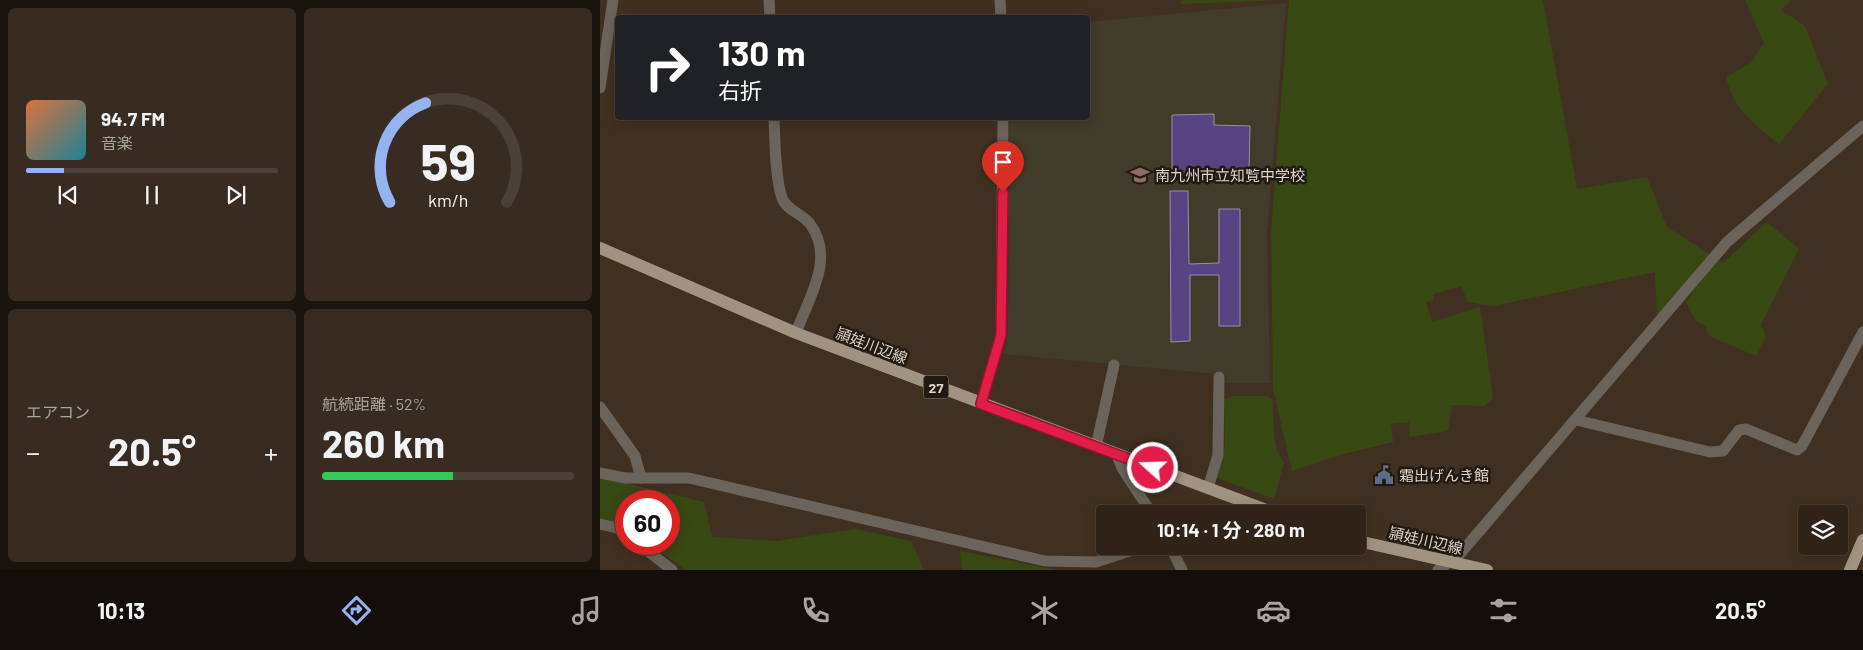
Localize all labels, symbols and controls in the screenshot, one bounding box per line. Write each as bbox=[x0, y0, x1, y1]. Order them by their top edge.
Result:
text: 130 m bbox=[718, 31, 805, 73]
icon: right bbox=[635, 35, 700, 100]
text: 右折 bbox=[718, 77, 762, 103]
text: 94.7 FM bbox=[101, 107, 165, 130]
text: 59 bbox=[420, 129, 476, 191]
text: 音楽 bbox=[101, 133, 133, 152]
pin bbox=[982, 141, 1024, 192]
icon: arrive bbox=[989, 148, 1017, 176]
school or university icon: 南九州市立知覧中学校 bbox=[1129, 164, 1151, 186]
place label: 南九州市立知覧中学校 bbox=[1155, 166, 1305, 184]
icon: previous bbox=[54, 181, 82, 209]
icon: pause bbox=[138, 181, 166, 209]
icon: next bbox=[222, 181, 250, 209]
text: km/h bbox=[428, 189, 468, 211]
street label: 頴娃川辺線 bbox=[834, 323, 910, 367]
road number: 27 bbox=[924, 376, 948, 398]
text: 航続距離 · 52% bbox=[322, 394, 426, 413]
text: エアコン bbox=[26, 402, 90, 421]
text: 260 km bbox=[322, 420, 445, 466]
text: 20.5° bbox=[108, 428, 196, 474]
text: − bbox=[26, 435, 40, 469]
text: + bbox=[264, 435, 278, 469]
position arrow bbox=[1126, 441, 1178, 493]
public building icon: 霜出げんき館 bbox=[1373, 464, 1395, 486]
place label: 霜出げんき館 bbox=[1399, 466, 1489, 484]
speed limit sign: 60 bbox=[615, 490, 680, 555]
map controls bbox=[1798, 505, 1848, 555]
button: layers bbox=[1798, 505, 1848, 555]
text: 10:14 · 1 分 · 280 m bbox=[1157, 518, 1305, 541]
street label: 頴娃川辺線 bbox=[1387, 523, 1465, 557]
icon: directions bbox=[339, 593, 374, 628]
icon: music bbox=[569, 593, 604, 628]
icon: phone bbox=[798, 593, 833, 628]
icon: climate bbox=[1027, 593, 1062, 628]
icon: car bbox=[1256, 593, 1291, 628]
icon: filters bbox=[1486, 593, 1521, 628]
text: 10:13 bbox=[97, 597, 145, 623]
text: 20.5° bbox=[1715, 597, 1766, 623]

